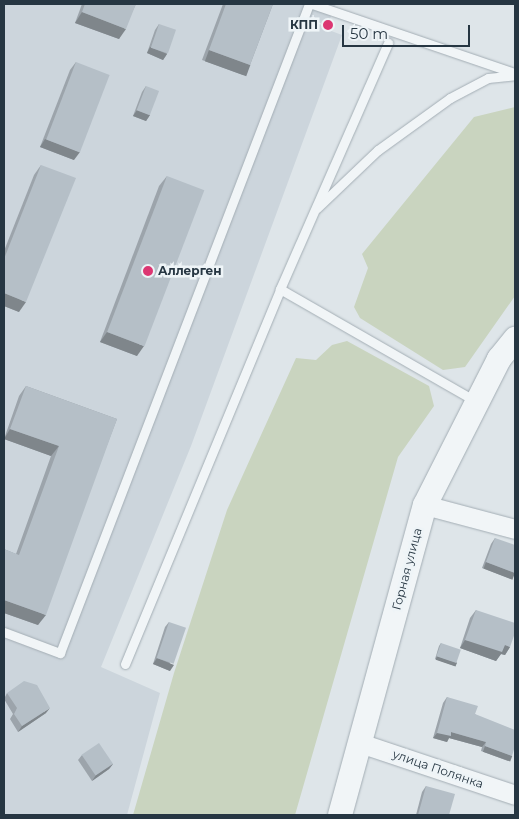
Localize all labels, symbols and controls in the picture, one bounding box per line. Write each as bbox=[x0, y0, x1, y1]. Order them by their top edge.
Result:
scale bar bbox=[344, 15, 472, 47]
place label: КПП bbox=[290, 18, 318, 32]
marker: КПП bbox=[322, 19, 334, 31]
text: 50 m bbox=[350, 24, 388, 43]
place label: Аллерген bbox=[158, 264, 222, 278]
marker: Аллерген bbox=[142, 265, 154, 277]
street label: Горная улица bbox=[389, 526, 425, 612]
street label: улица Полянка bbox=[391, 747, 485, 791]

